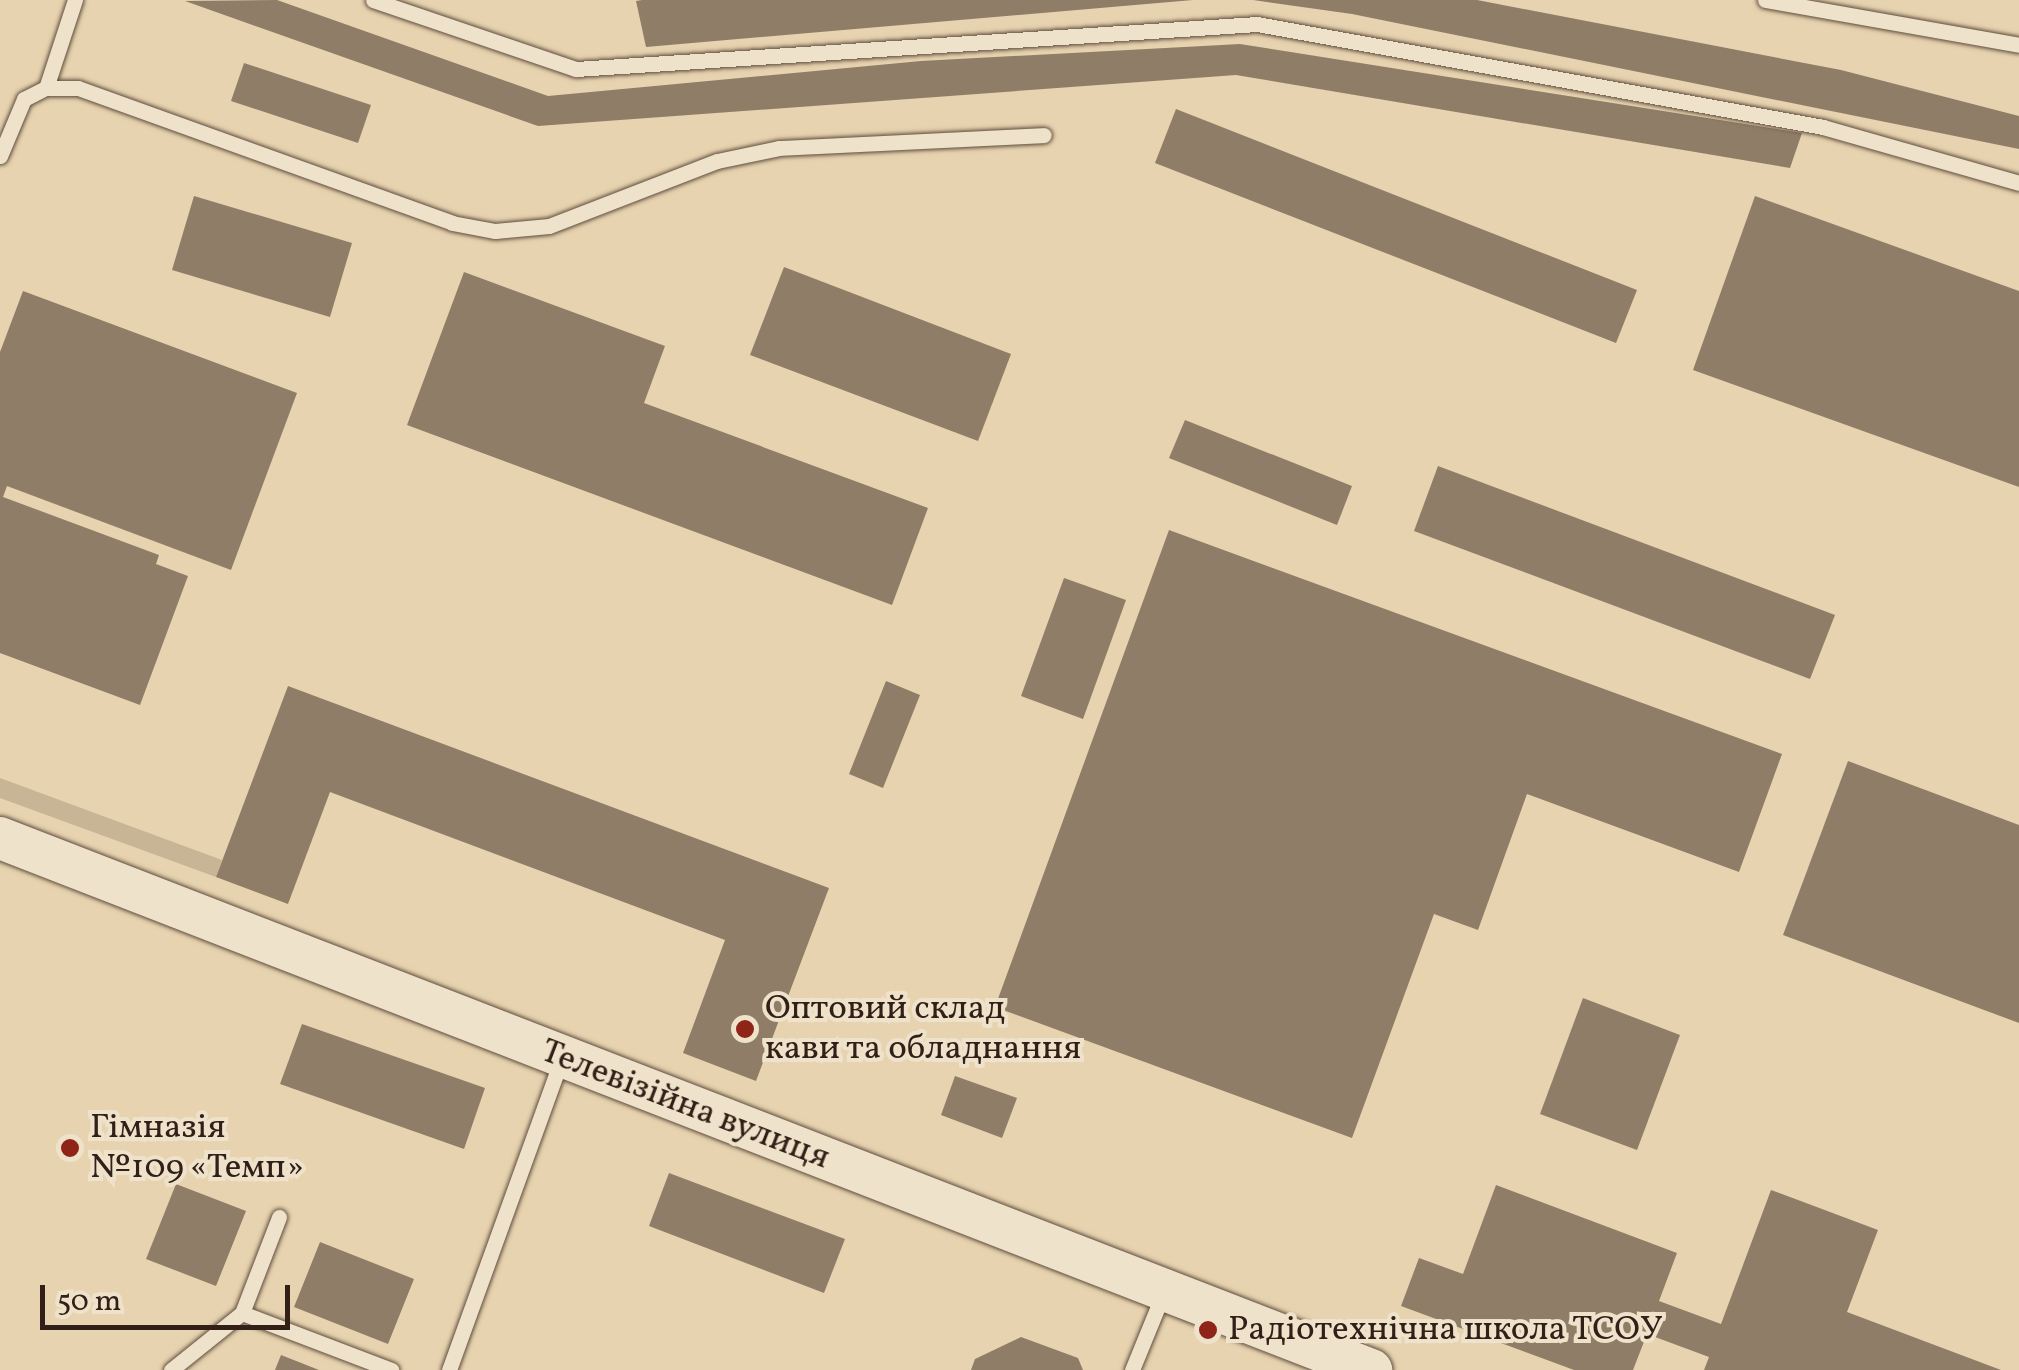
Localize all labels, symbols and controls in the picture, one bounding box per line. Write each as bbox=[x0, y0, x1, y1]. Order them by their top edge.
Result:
place label: Оптовий склад кави та обладнання bbox=[765, 988, 1082, 1070]
marker: Оптовий склад кави та обладнання bbox=[734, 1018, 756, 1040]
street label: Телевізійна вулиця bbox=[535, 1031, 835, 1179]
place label: Гімназія №109 «Темп» bbox=[90, 1107, 305, 1189]
marker: Гімназія №109 «Темп» bbox=[59, 1137, 81, 1159]
scale bar bbox=[45, 1265, 295, 1327]
text: 50 m bbox=[57, 1281, 121, 1323]
place label: Радіотехнічна школа ТСОУ bbox=[1228, 1309, 1664, 1351]
marker: Радіотехнічна школа ТСОУ bbox=[1197, 1319, 1219, 1341]

